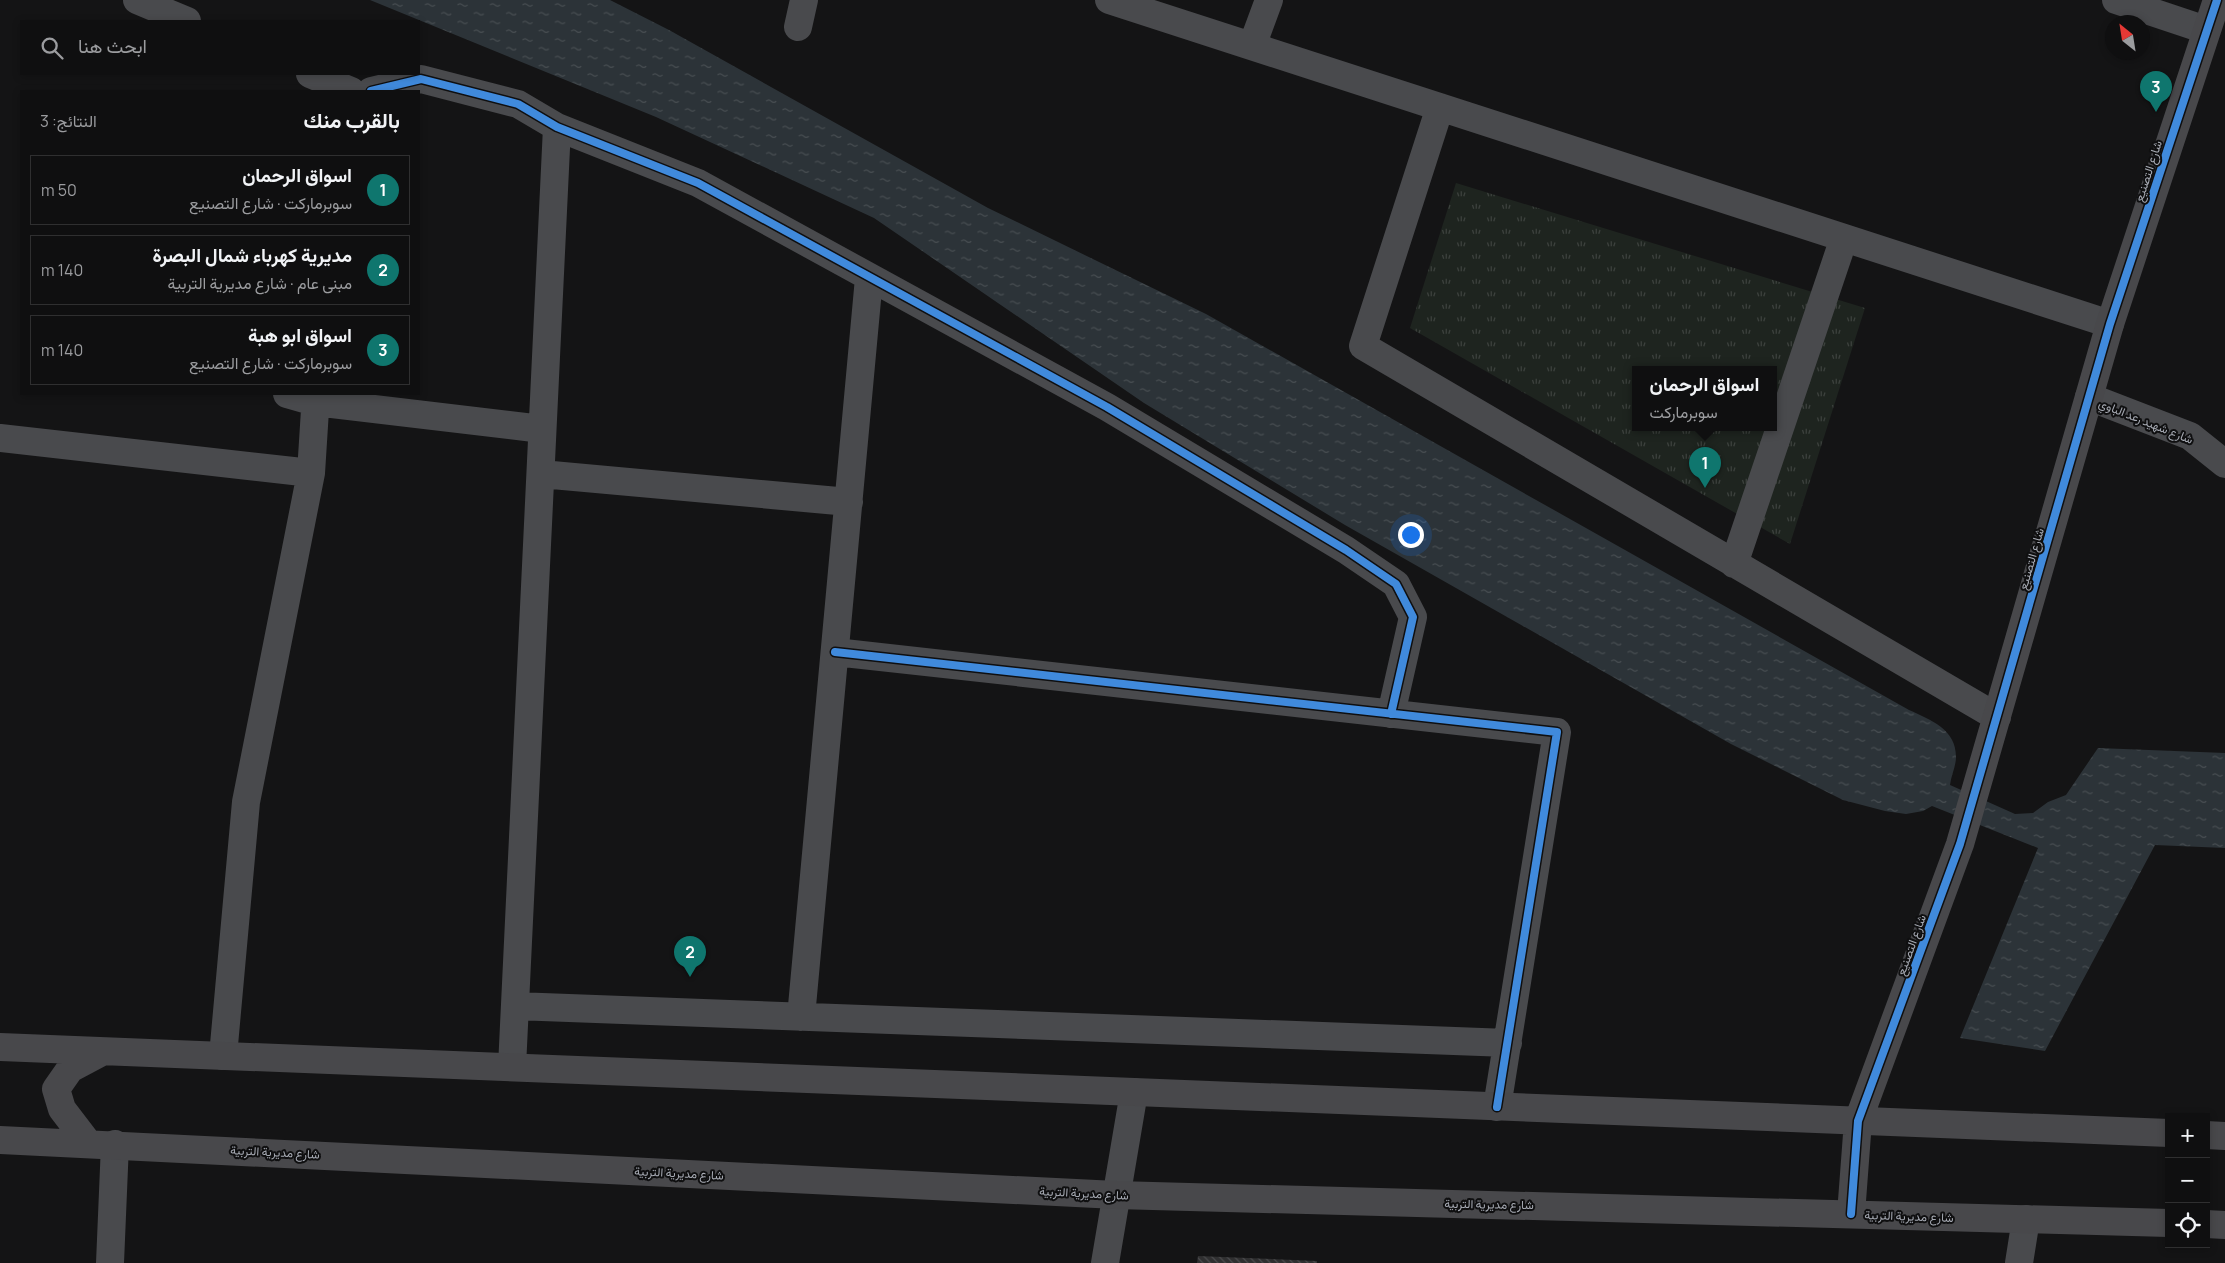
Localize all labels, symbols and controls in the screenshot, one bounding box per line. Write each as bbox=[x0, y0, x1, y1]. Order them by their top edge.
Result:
north arrow bbox=[2105, 15, 2150, 60]
search box bbox=[20, 20, 420, 75]
text: ابحث هنا bbox=[78, 33, 147, 59]
icon: search bbox=[38, 34, 66, 62]
pin: 3 bbox=[2140, 71, 2172, 112]
text: بالقرب منك bbox=[304, 106, 400, 134]
text: النتائج: 3 bbox=[40, 110, 97, 132]
street label: شارع التصنيع bbox=[2130, 138, 2167, 204]
text: اسواق الرحمان bbox=[242, 162, 352, 188]
text: 50 m bbox=[41, 179, 77, 201]
text: 1 bbox=[380, 179, 387, 201]
text: سوبرماركت · شارع التصنيع bbox=[189, 192, 352, 214]
text: مديرية كهرباء شمال البصرة bbox=[152, 242, 352, 268]
text: 140 m bbox=[41, 259, 83, 281]
text: 2 bbox=[378, 259, 388, 281]
text: مبنى عام · شارع مديرية التربية bbox=[168, 272, 352, 294]
text: اسواق ابو هبة bbox=[248, 322, 352, 348]
text: 140 m bbox=[41, 339, 83, 361]
text: 3 bbox=[378, 339, 388, 361]
text: سوبرماركت · شارع التصنيع bbox=[189, 352, 352, 374]
popup bbox=[1632, 366, 1777, 431]
text: اسواق الرحمان bbox=[1650, 371, 1759, 397]
street label: شارع شهيد رعد الباوي bbox=[2095, 394, 2196, 450]
text: سوبرماركت bbox=[1650, 401, 1718, 423]
pin: 1 bbox=[1689, 447, 1721, 488]
your location bbox=[1398, 522, 1424, 548]
street label: شارع التصنيع bbox=[2014, 526, 2049, 592]
street label: شارع التصنيع bbox=[1892, 912, 1931, 978]
pin: 2 bbox=[674, 936, 706, 977]
map controls bbox=[2165, 1113, 2210, 1248]
button: + bbox=[2165, 1113, 2210, 1158]
street label: شارع مديرية التربية bbox=[230, 1141, 320, 1164]
button: − bbox=[2165, 1158, 2210, 1203]
street label: شارع مديرية التربية bbox=[634, 1162, 724, 1185]
street label: شارع مديرية التربية bbox=[1039, 1182, 1129, 1205]
street label: شارع مديرية التربية bbox=[1444, 1195, 1534, 1214]
button: locate bbox=[2165, 1203, 2210, 1248]
street label: شارع مديرية التربية bbox=[1864, 1206, 1954, 1227]

